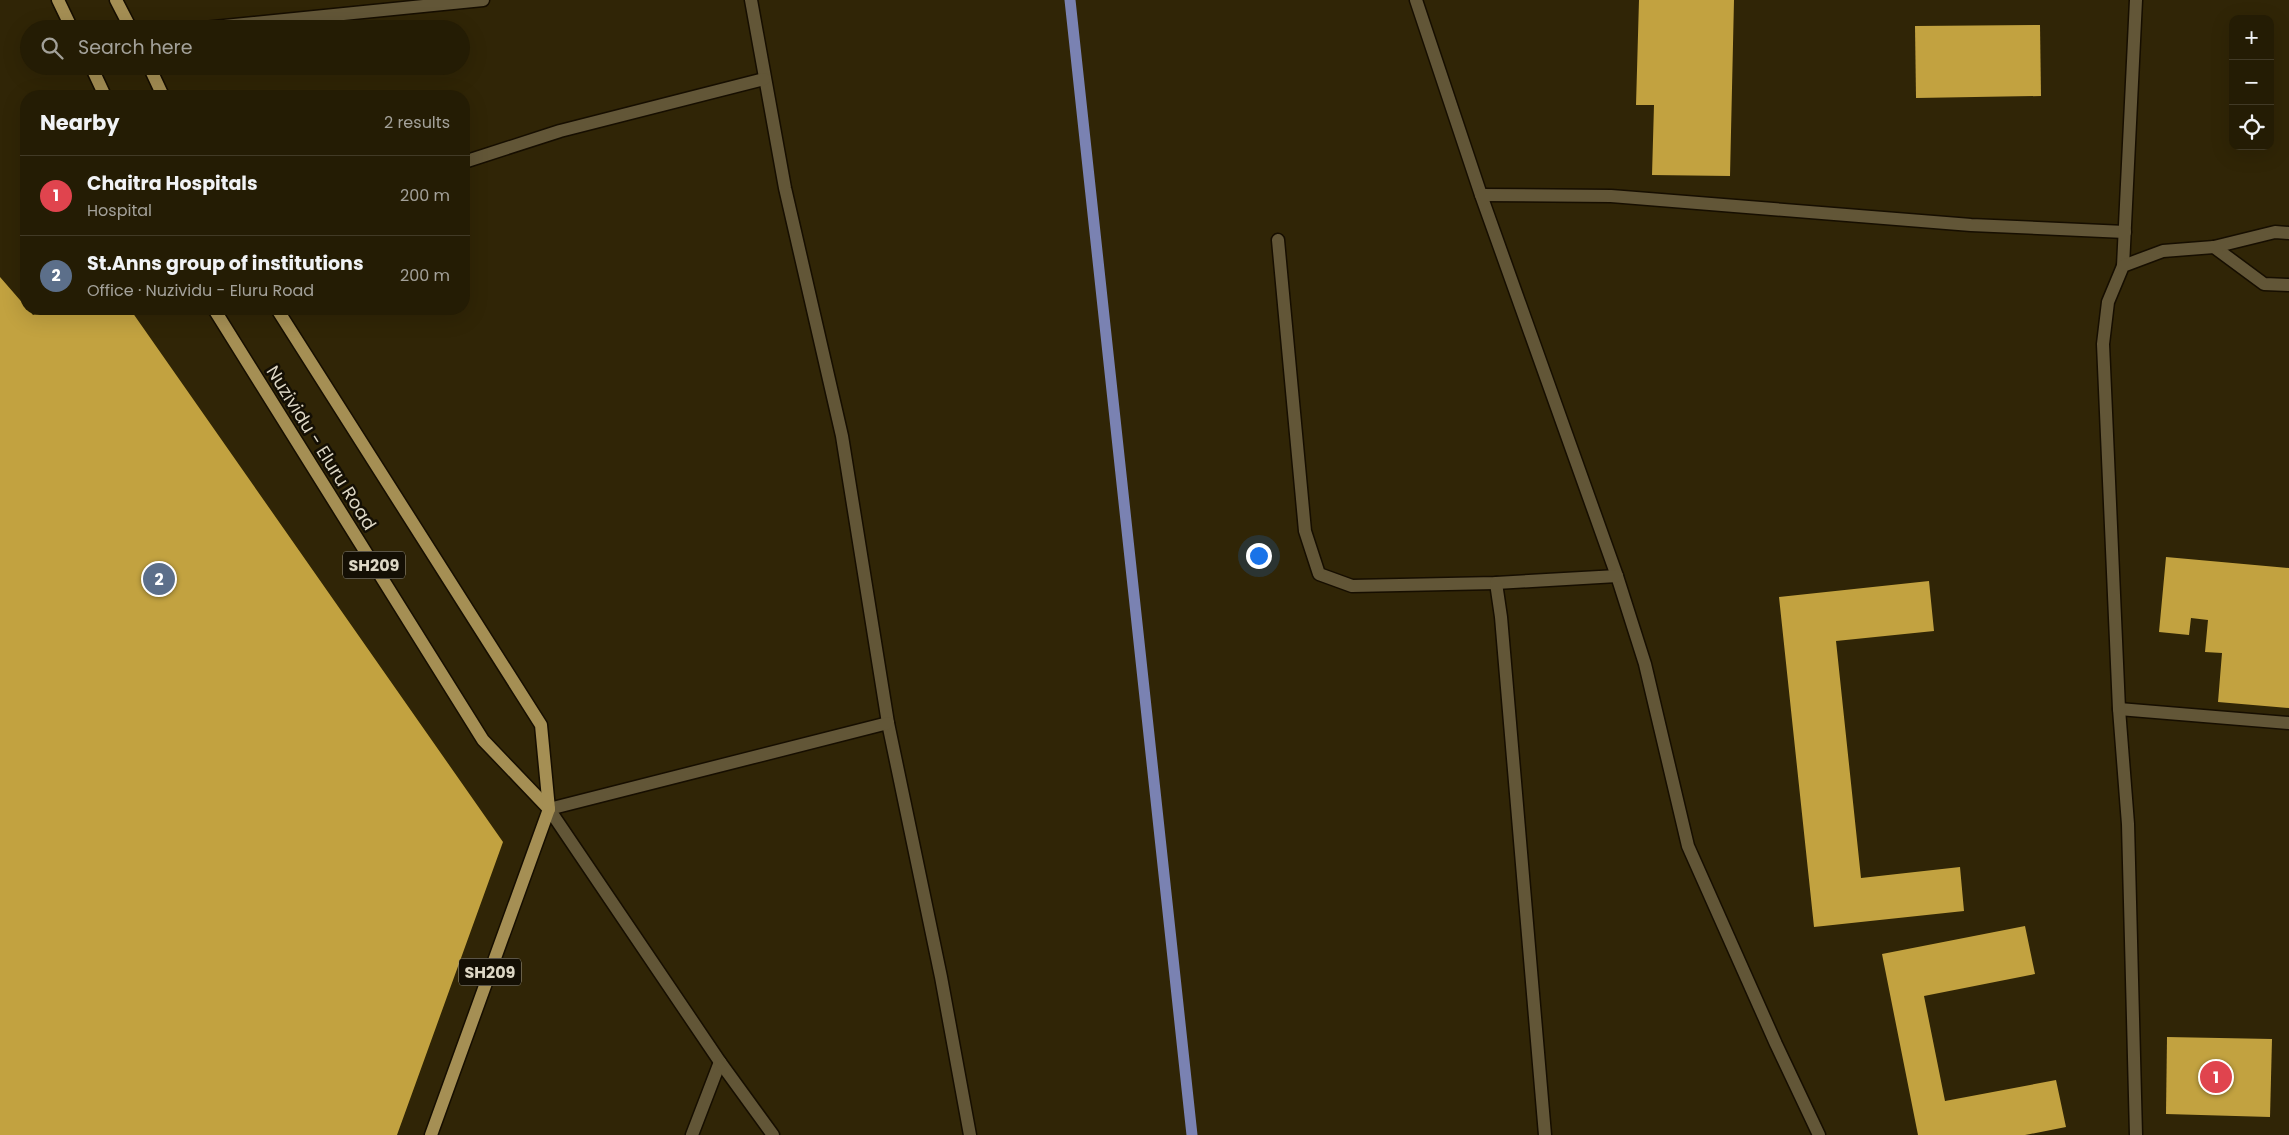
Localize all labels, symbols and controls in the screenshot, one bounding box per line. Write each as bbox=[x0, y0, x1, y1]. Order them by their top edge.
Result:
map controls bbox=[2229, 15, 2274, 150]
button: + bbox=[2229, 15, 2274, 60]
search box bbox=[20, 20, 470, 75]
icon: search bbox=[38, 34, 66, 62]
text: Search here bbox=[78, 34, 192, 61]
button: − bbox=[2229, 60, 2274, 105]
button: locate bbox=[2229, 105, 2274, 150]
text: Nearby bbox=[40, 108, 120, 137]
text: 2 results bbox=[384, 111, 450, 134]
text: Chaitra Hospitals bbox=[87, 170, 258, 197]
text: 1 bbox=[53, 184, 59, 207]
text: 200 m bbox=[400, 184, 450, 207]
text: Hospital bbox=[87, 199, 152, 222]
text: St.Anns group of institutions bbox=[87, 250, 364, 277]
text: 2 bbox=[51, 264, 61, 287]
text: 200 m bbox=[400, 264, 450, 287]
text: Office · Nuzividu - Eluru Road bbox=[87, 279, 314, 302]
street label: Nuzividu - Eluru Road bbox=[261, 361, 382, 535]
your location bbox=[1246, 543, 1272, 569]
road number: SH209 bbox=[343, 552, 405, 578]
pin: 2 bbox=[143, 560, 175, 598]
road number: SH209 bbox=[459, 959, 521, 986]
pin: 1 bbox=[2200, 1058, 2232, 1096]

